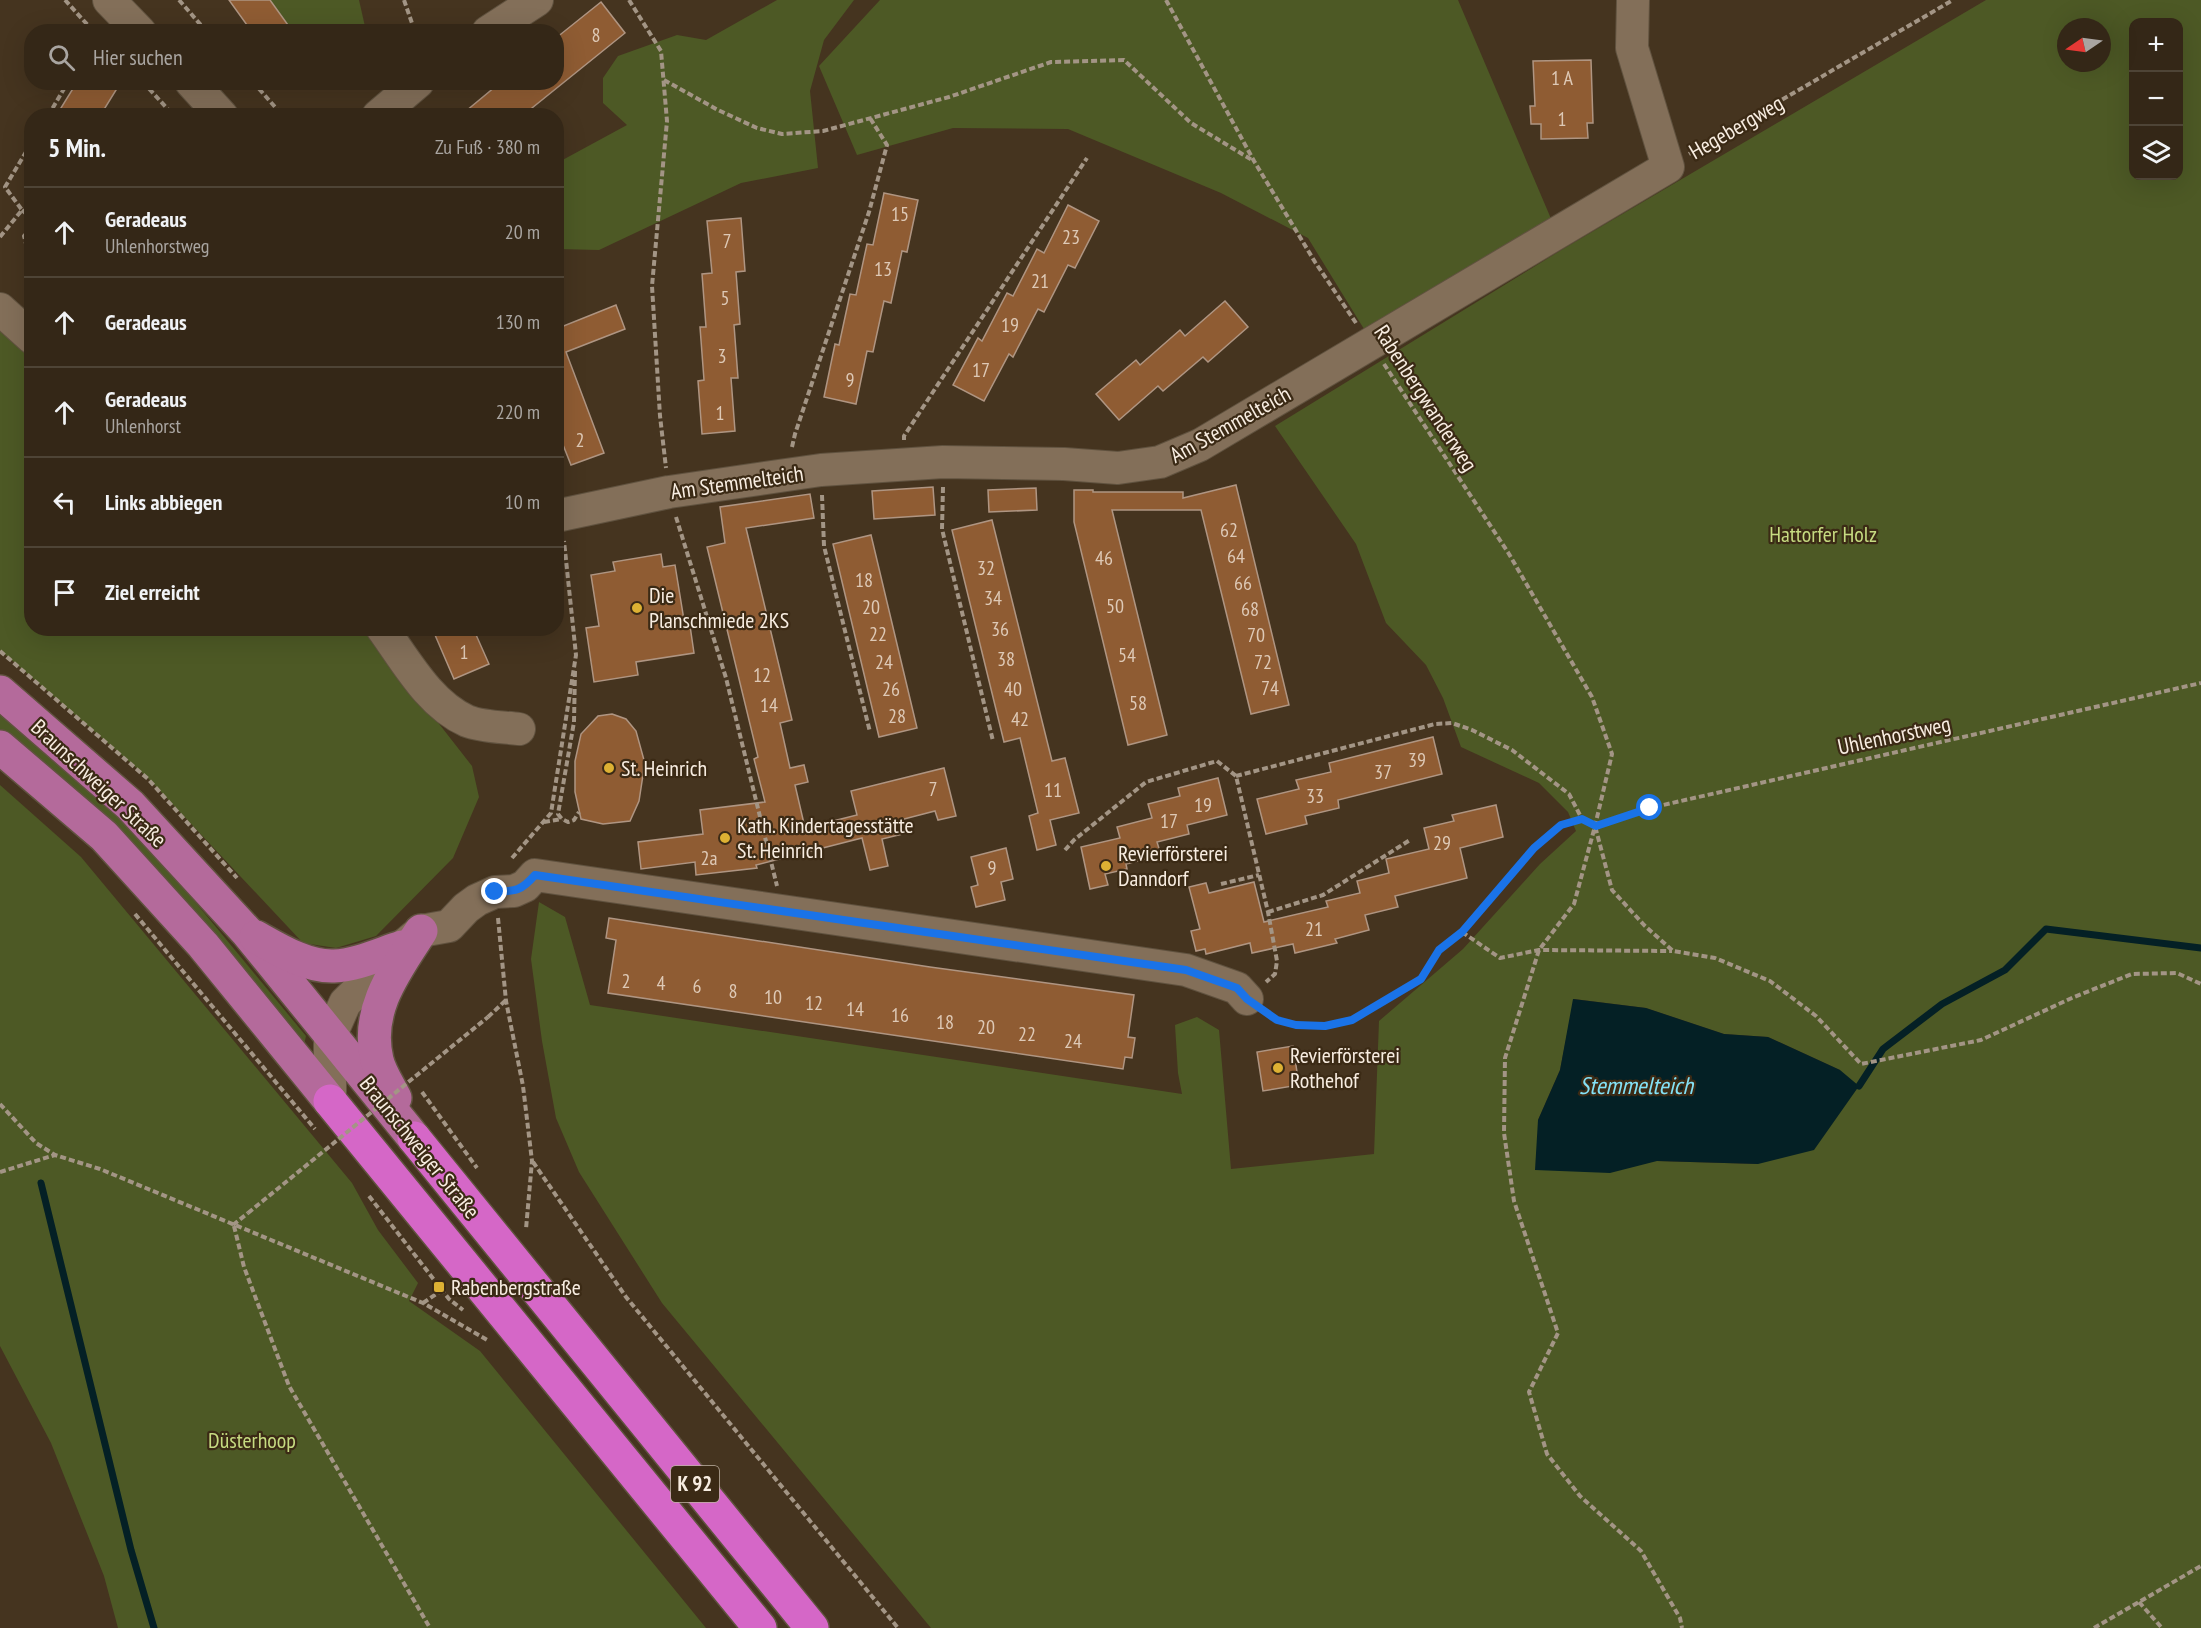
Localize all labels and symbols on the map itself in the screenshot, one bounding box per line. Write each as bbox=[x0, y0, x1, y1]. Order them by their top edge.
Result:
north arrow bbox=[2057, 18, 2111, 72]
house number: 8 bbox=[592, 22, 601, 48]
house number: 1 A bbox=[1551, 65, 1574, 91]
street label: Hegebergweg bbox=[1684, 89, 1788, 165]
house number: 1 bbox=[1558, 106, 1567, 132]
house number: 15 bbox=[891, 201, 909, 227]
house number: 23 bbox=[1062, 224, 1080, 250]
house number: 7 bbox=[723, 228, 732, 254]
house number: 13 bbox=[874, 256, 892, 282]
house number: 21 bbox=[1031, 268, 1049, 294]
house number: 5 bbox=[721, 285, 730, 311]
house number: 19 bbox=[1001, 312, 1019, 338]
street label: Rabenbergwanderweg bbox=[1368, 319, 1484, 477]
house number: 3 bbox=[718, 343, 727, 369]
house number: 17 bbox=[972, 357, 990, 383]
house number: 9 bbox=[846, 367, 855, 393]
street label: Am Stemmelteich bbox=[1165, 379, 1295, 469]
house number: 1 bbox=[716, 400, 725, 426]
house number: 2 bbox=[576, 427, 585, 453]
street label: Am Stemmelteich bbox=[669, 459, 805, 505]
house number: 62 bbox=[1220, 517, 1238, 543]
park label: Hattorfer Holz bbox=[1769, 520, 1877, 548]
house number: 64 bbox=[1227, 543, 1245, 569]
house number: 46 bbox=[1095, 545, 1113, 571]
house number: 32 bbox=[977, 555, 995, 581]
house number: 18 bbox=[855, 567, 873, 593]
house number: 66 bbox=[1234, 570, 1252, 596]
place label: Die Planschmiede 2KS bbox=[649, 581, 789, 634]
house number: 34 bbox=[984, 585, 1002, 611]
house number: 50 bbox=[1106, 593, 1124, 619]
house number: 20 bbox=[862, 594, 880, 620]
house number: 68 bbox=[1241, 596, 1259, 622]
marker: Die Planschmiede 2KS bbox=[630, 601, 644, 615]
house number: 36 bbox=[991, 616, 1009, 642]
house number: 22 bbox=[869, 621, 887, 647]
house number: 70 bbox=[1247, 622, 1265, 648]
house number: 1 bbox=[460, 639, 469, 665]
house number: 54 bbox=[1118, 642, 1136, 668]
house number: 38 bbox=[997, 646, 1015, 672]
house number: 24 bbox=[875, 649, 893, 675]
house number: 72 bbox=[1254, 649, 1272, 675]
house number: 12 bbox=[753, 662, 771, 688]
house number: 74 bbox=[1261, 675, 1279, 701]
house number: 26 bbox=[882, 676, 900, 702]
house number: 40 bbox=[1004, 676, 1022, 702]
house number: 58 bbox=[1129, 690, 1147, 716]
house number: 14 bbox=[760, 692, 778, 718]
house number: 28 bbox=[888, 703, 906, 729]
house number: 42 bbox=[1011, 706, 1029, 732]
street label: Uhlenhorstweg bbox=[1835, 709, 1953, 761]
street label: Braunschweiger Straße bbox=[25, 713, 173, 853]
house number: 39 bbox=[1408, 747, 1426, 773]
place label: St. Heinrich bbox=[621, 754, 707, 782]
house number: 37 bbox=[1374, 759, 1392, 785]
marker: St. Heinrich bbox=[602, 761, 616, 775]
house number: 7 bbox=[929, 776, 938, 802]
house number: 11 bbox=[1044, 777, 1062, 803]
house number: 33 bbox=[1306, 783, 1324, 809]
house number: 19 bbox=[1194, 792, 1212, 818]
route start bbox=[1636, 794, 1662, 820]
house number: 17 bbox=[1160, 808, 1178, 834]
place label: Kath. Kindertagesstätte St. Heinrich bbox=[737, 811, 914, 864]
house number: 29 bbox=[1433, 830, 1451, 856]
marker: Kath. Kindertagesstätte St. Heinrich bbox=[718, 831, 732, 845]
place label: Revierförsterei Danndorf bbox=[1118, 839, 1228, 892]
house number: 2a bbox=[701, 845, 718, 871]
house number: 9 bbox=[988, 855, 997, 881]
marker: Revierförsterei Danndorf bbox=[1099, 859, 1113, 873]
route end bbox=[481, 878, 507, 904]
house number: 21 bbox=[1305, 916, 1323, 942]
house number: 2 bbox=[622, 968, 631, 994]
house number: 4 bbox=[657, 970, 666, 996]
house number: 6 bbox=[693, 973, 702, 999]
house number: 8 bbox=[729, 978, 738, 1004]
house number: 10 bbox=[764, 984, 782, 1010]
house number: 12 bbox=[805, 990, 823, 1016]
house number: 14 bbox=[846, 996, 864, 1022]
house number: 16 bbox=[891, 1002, 909, 1028]
house number: 18 bbox=[936, 1009, 954, 1035]
house number: 20 bbox=[977, 1014, 995, 1040]
house number: 22 bbox=[1018, 1021, 1036, 1047]
house number: 24 bbox=[1064, 1028, 1082, 1054]
place label: Revierförsterei Rothehof bbox=[1290, 1041, 1400, 1094]
marker: Revierförsterei Rothehof bbox=[1271, 1061, 1285, 1075]
street label: Braunschweiger Straße bbox=[354, 1070, 486, 1224]
water label: Stemmelteich bbox=[1579, 1070, 1694, 1101]
place label: Rabenbergstraße bbox=[451, 1273, 581, 1301]
marker: Rabenbergstraße bbox=[432, 1280, 446, 1294]
park label: Düsterhoop bbox=[208, 1426, 296, 1454]
road number: K 92 bbox=[671, 1466, 719, 1502]

